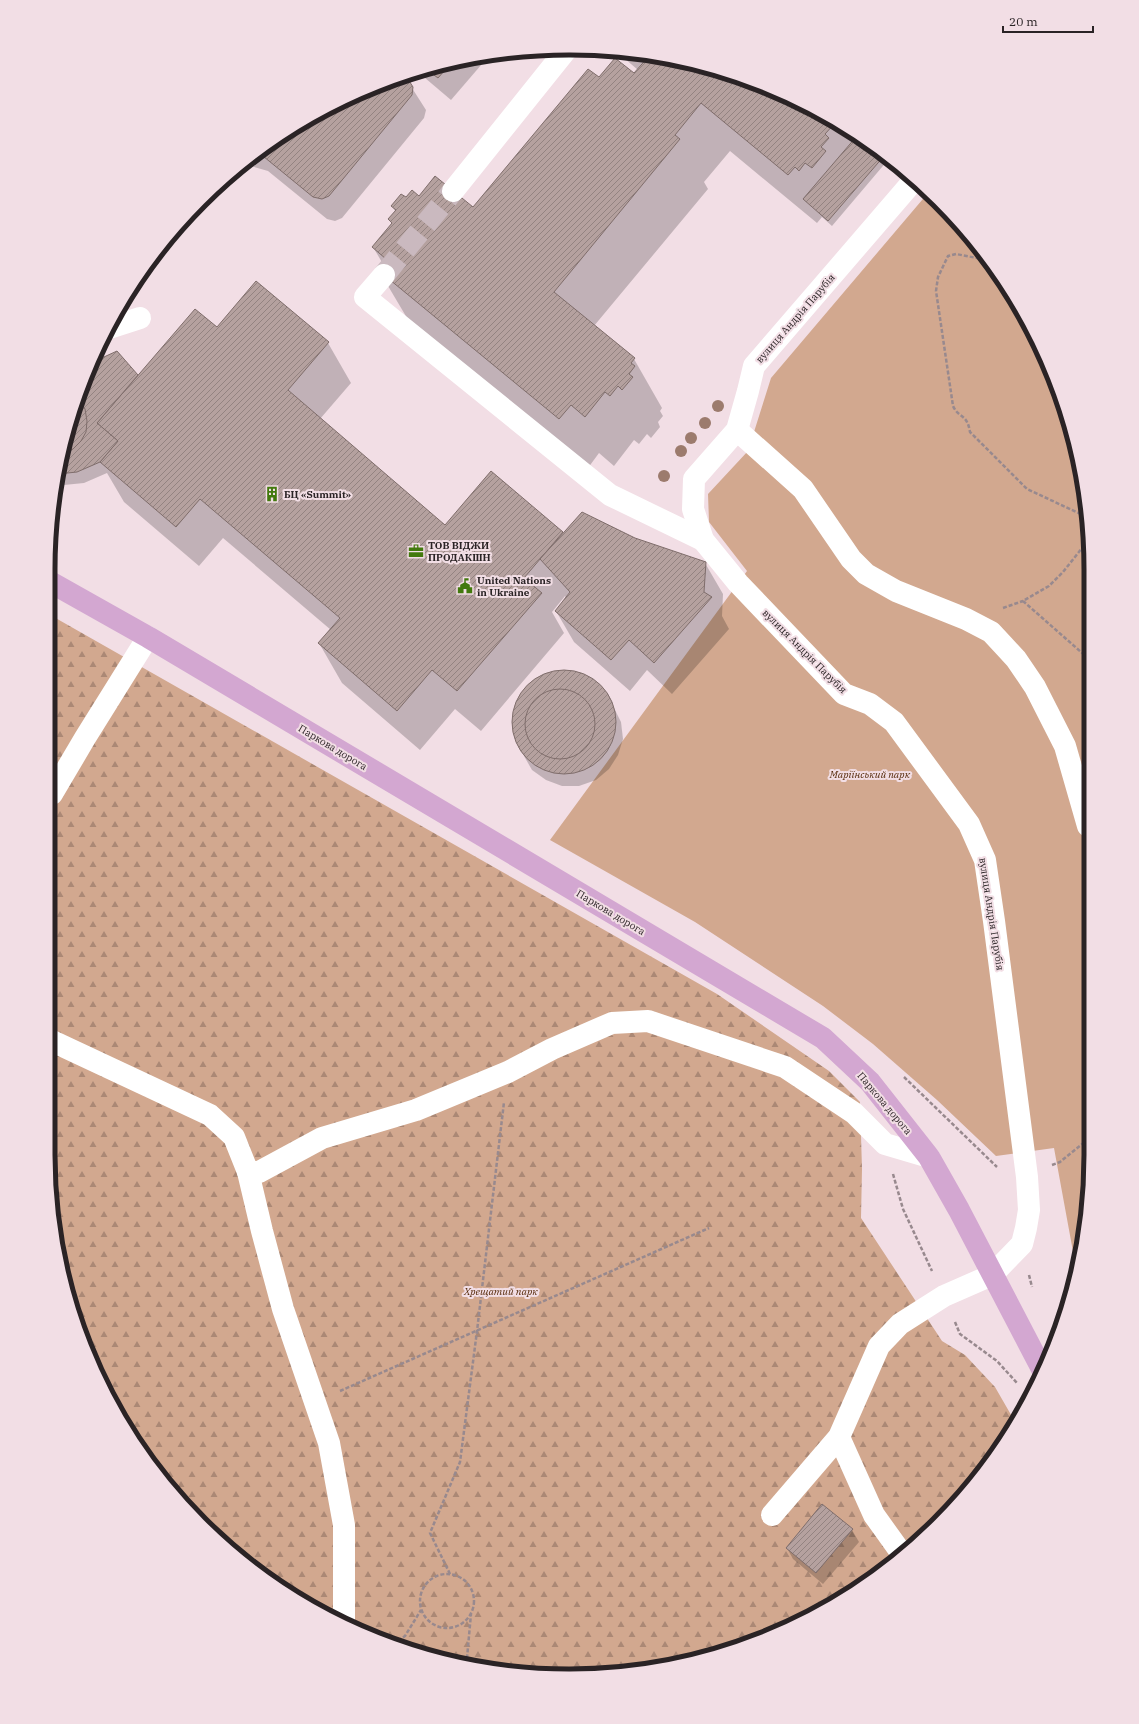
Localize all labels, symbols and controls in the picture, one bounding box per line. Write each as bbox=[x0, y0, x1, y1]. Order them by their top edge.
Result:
scale bar bbox=[1003, 8, 1093, 34]
text: 20 m bbox=[1009, 14, 1038, 29]
street label: вулиця Андрія Парубія bbox=[753, 271, 838, 366]
building icon: БЦ «Summit» bbox=[263, 485, 281, 503]
place label: БЦ «Summit» bbox=[284, 488, 352, 501]
place label: ТОВ ВІДЖИ ПРОДАКШН bbox=[428, 539, 491, 564]
office icon: ТОВ ВІДЖИ ПРОДАКШН bbox=[407, 542, 425, 560]
place label: United Nations in Ukraine bbox=[477, 574, 551, 599]
public building icon: United Nations in Ukraine bbox=[456, 577, 474, 595]
street label: вулиця Андрія Парубія bbox=[760, 606, 850, 696]
street label: Паркова дорога bbox=[296, 722, 370, 773]
park label: Маріїнський парк bbox=[829, 768, 911, 781]
street label: вулиця Андрія Парубія bbox=[976, 857, 1007, 972]
street label: Паркова дорога bbox=[574, 887, 648, 938]
street label: Паркова дорога bbox=[855, 1069, 915, 1138]
park label: Хрещатий парк bbox=[463, 1285, 538, 1298]

